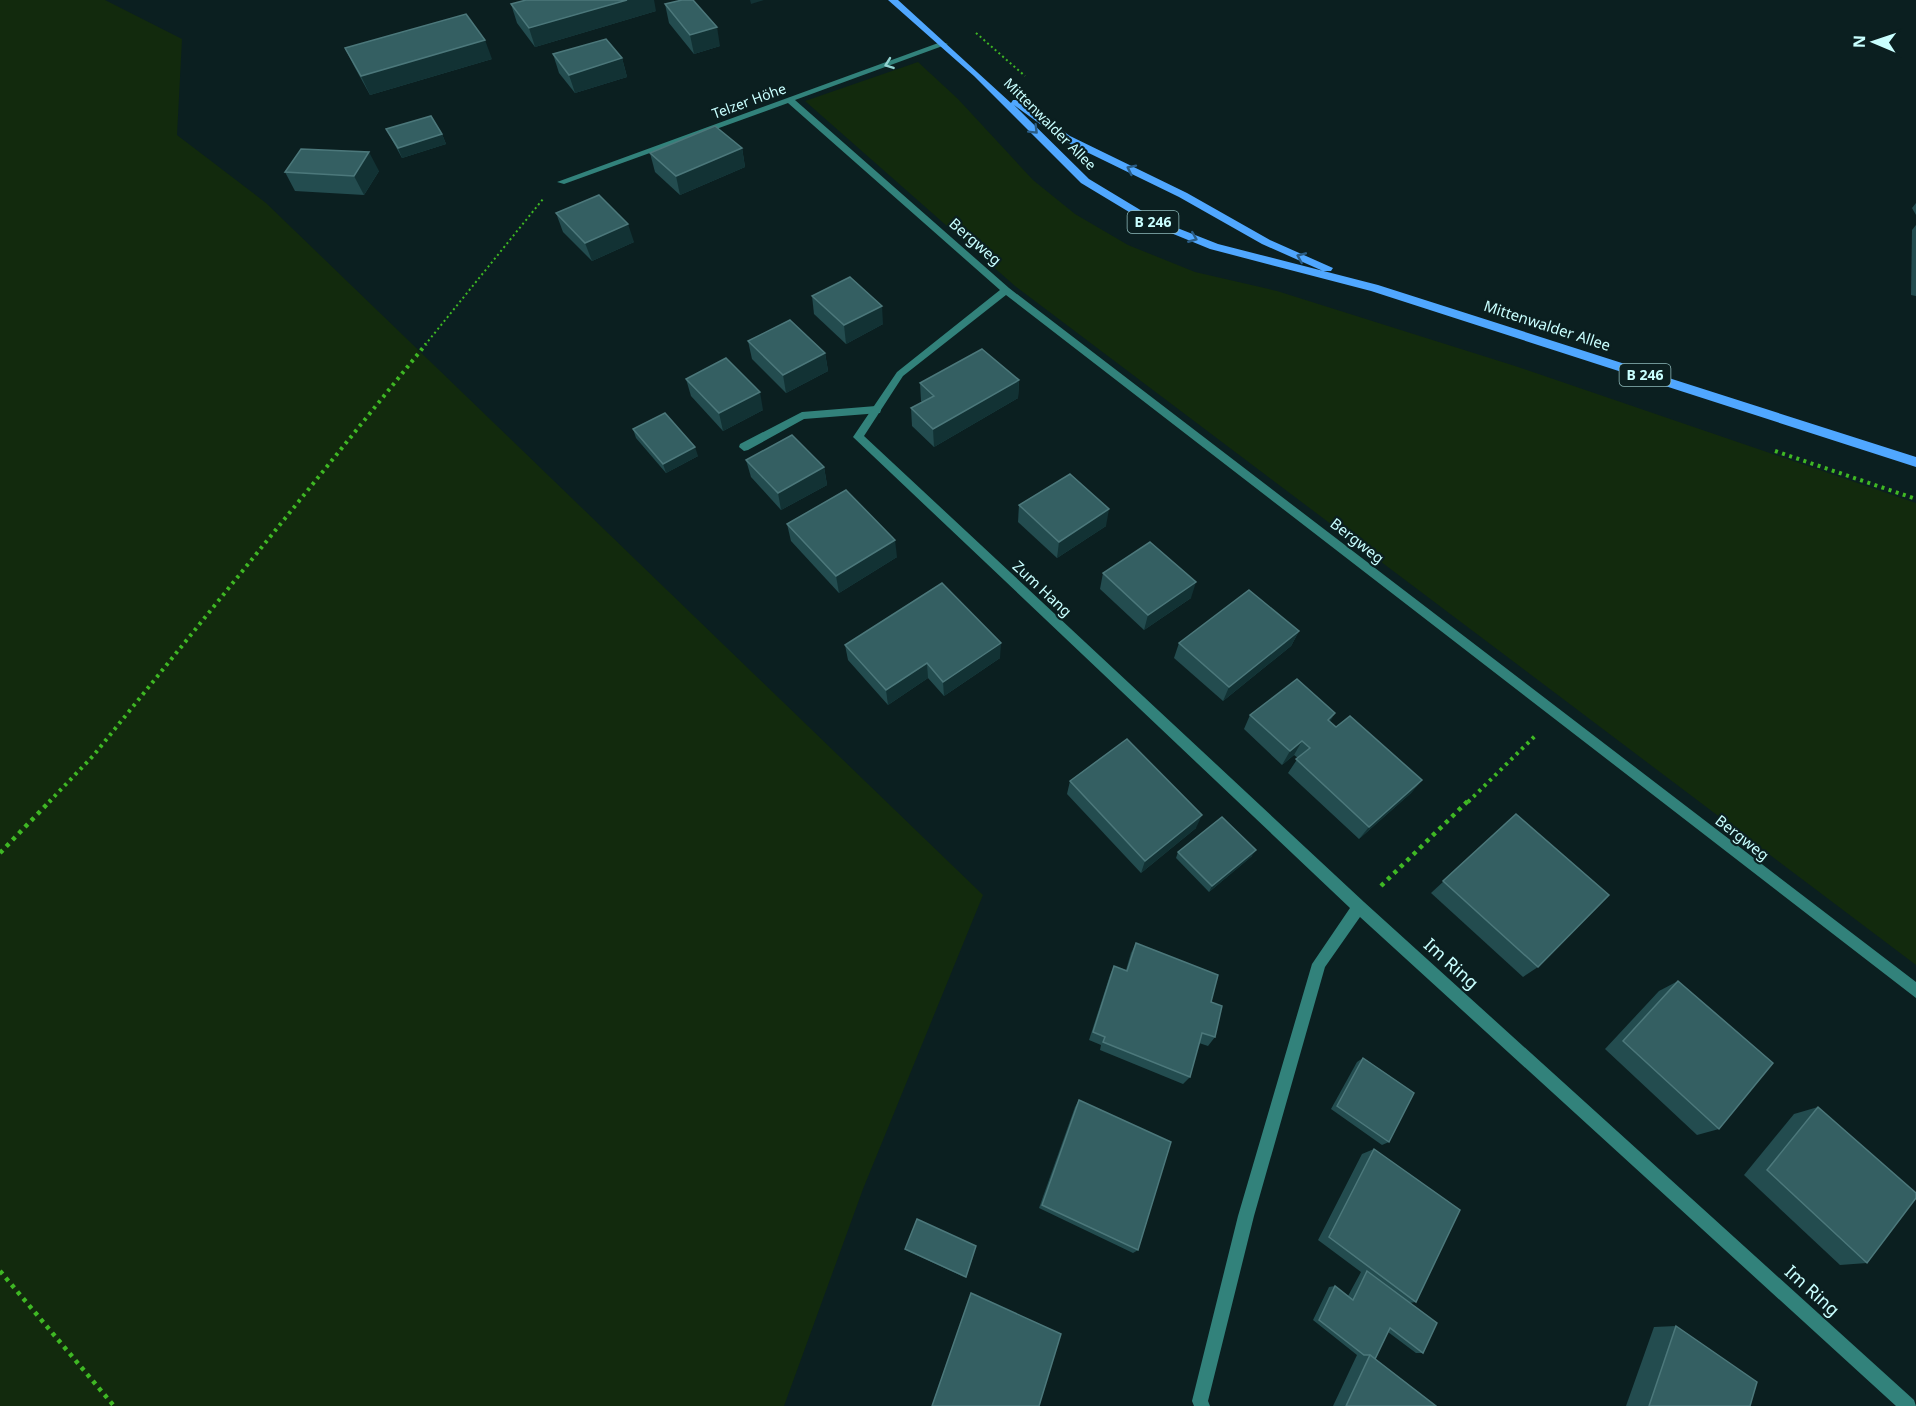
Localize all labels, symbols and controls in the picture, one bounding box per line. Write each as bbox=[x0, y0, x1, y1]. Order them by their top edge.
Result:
north arrow bbox=[1844, 12, 1904, 72]
text: N bbox=[1848, 35, 1870, 48]
one-way arrow bbox=[884, 57, 895, 70]
street label: Mittenwalder Allee bbox=[1000, 73, 1101, 174]
street label: Telzer Höhe bbox=[709, 78, 789, 123]
one-way arrow bbox=[1027, 123, 1037, 134]
one-way arrow bbox=[1126, 165, 1137, 177]
road number: B 246 bbox=[1128, 211, 1178, 233]
street label: Bergweg bbox=[945, 213, 1006, 269]
one-way arrow bbox=[1187, 231, 1198, 243]
one-way arrow bbox=[1296, 252, 1307, 264]
street label: Mittenwalder Allee bbox=[1481, 295, 1613, 355]
road number: B 246 bbox=[1620, 364, 1670, 386]
street label: Bergweg bbox=[1327, 513, 1389, 567]
street label: Zum Hang bbox=[1009, 556, 1076, 621]
street label: Bergweg bbox=[1712, 810, 1774, 864]
street label: Im Ring bbox=[1419, 932, 1484, 994]
street label: Im Ring bbox=[1780, 1259, 1845, 1321]

